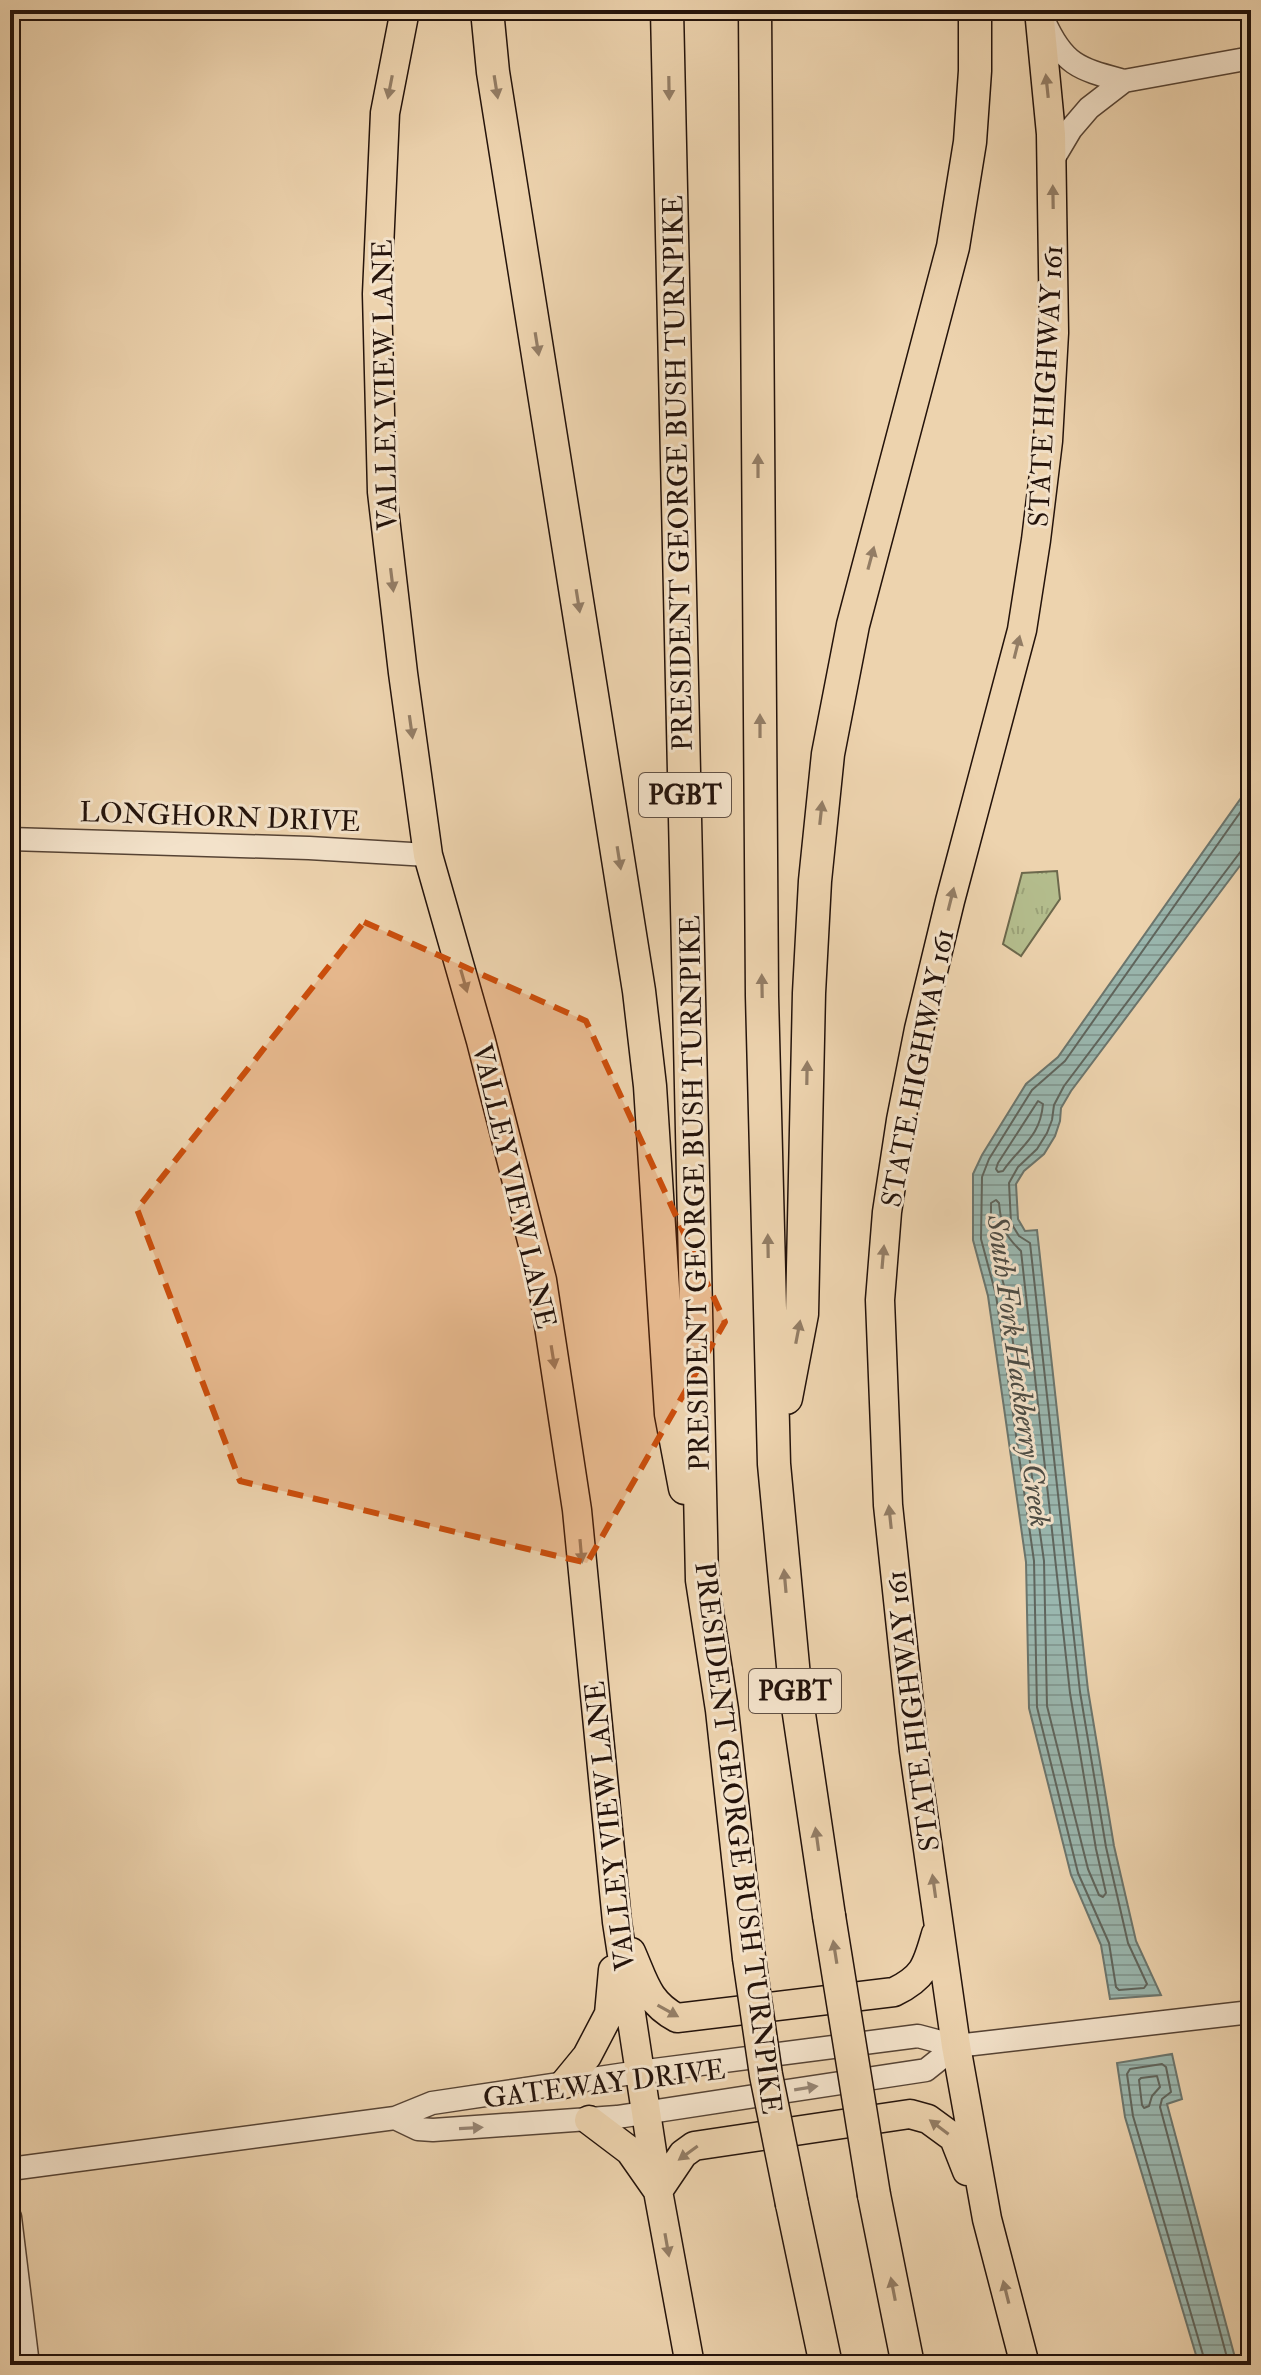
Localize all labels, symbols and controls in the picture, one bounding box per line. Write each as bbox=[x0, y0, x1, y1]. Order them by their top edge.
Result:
one-way arrow bbox=[384, 74, 396, 99]
one-way arrow bbox=[1040, 74, 1053, 99]
one-way arrow bbox=[490, 75, 502, 100]
one-way arrow bbox=[662, 76, 675, 101]
one-way arrow bbox=[1047, 184, 1059, 209]
street label: PRESIDENT GEORGE BUSH TURNPIKE bbox=[656, 195, 701, 751]
street label: VALLEY VIEW LANE bbox=[365, 239, 406, 531]
street label: STATE HIGHWAY 161 bbox=[1022, 244, 1071, 528]
one-way arrow bbox=[531, 332, 544, 357]
one-way arrow bbox=[752, 453, 764, 478]
one-way arrow bbox=[865, 546, 878, 570]
one-way arrow bbox=[386, 568, 399, 593]
one-way arrow bbox=[573, 589, 585, 614]
one-way arrow bbox=[1011, 635, 1024, 660]
one-way arrow bbox=[754, 713, 766, 738]
one-way arrow bbox=[405, 715, 418, 740]
road number: PGBT bbox=[639, 773, 731, 817]
street label: LONGHORN DRIVE bbox=[79, 795, 361, 840]
one-way arrow bbox=[815, 800, 828, 825]
one-way arrow bbox=[613, 846, 625, 871]
one-way arrow bbox=[945, 886, 957, 911]
street label: PRESIDENT GEORGE BUSH TURNPIKE bbox=[673, 915, 718, 1471]
street label: STATE HIGHWAY 161 bbox=[874, 926, 963, 1210]
one-way arrow bbox=[458, 969, 471, 993]
one-way arrow bbox=[756, 973, 768, 998]
street label: VALLEY VIEW LANE bbox=[464, 1040, 563, 1332]
one-way arrow bbox=[801, 1060, 814, 1085]
water label: South Fork Hackberry Creek bbox=[978, 1212, 1059, 1530]
one-way arrow bbox=[762, 1233, 775, 1258]
one-way arrow bbox=[877, 1244, 890, 1269]
one-way arrow bbox=[793, 1320, 805, 1345]
one-way arrow bbox=[548, 1345, 560, 1370]
one-way arrow bbox=[883, 1504, 896, 1529]
one-way arrow bbox=[575, 1539, 588, 1564]
street label: PRESIDENT GEORGE BUSH TURNPIKE bbox=[686, 1560, 789, 2116]
one-way arrow bbox=[778, 1568, 791, 1593]
street label: STATE HIGHWAY 161 bbox=[879, 1568, 948, 1853]
road number: PGBT bbox=[749, 1669, 841, 1713]
street label: VALLEY VIEW LANE bbox=[578, 1679, 643, 1973]
one-way arrow bbox=[810, 1826, 823, 1851]
one-way arrow bbox=[927, 1873, 940, 1898]
one-way arrow bbox=[828, 1939, 841, 1964]
one-way arrow bbox=[657, 2004, 680, 2018]
street label: GATEWAY DRIVE bbox=[481, 2052, 727, 2117]
one-way arrow bbox=[793, 2081, 818, 2094]
one-way arrow bbox=[929, 2120, 949, 2136]
one-way arrow bbox=[459, 2122, 484, 2135]
one-way arrow bbox=[677, 2145, 699, 2161]
one-way arrow bbox=[662, 2233, 674, 2258]
one-way arrow bbox=[886, 2276, 899, 2301]
one-way arrow bbox=[1000, 2280, 1012, 2305]

